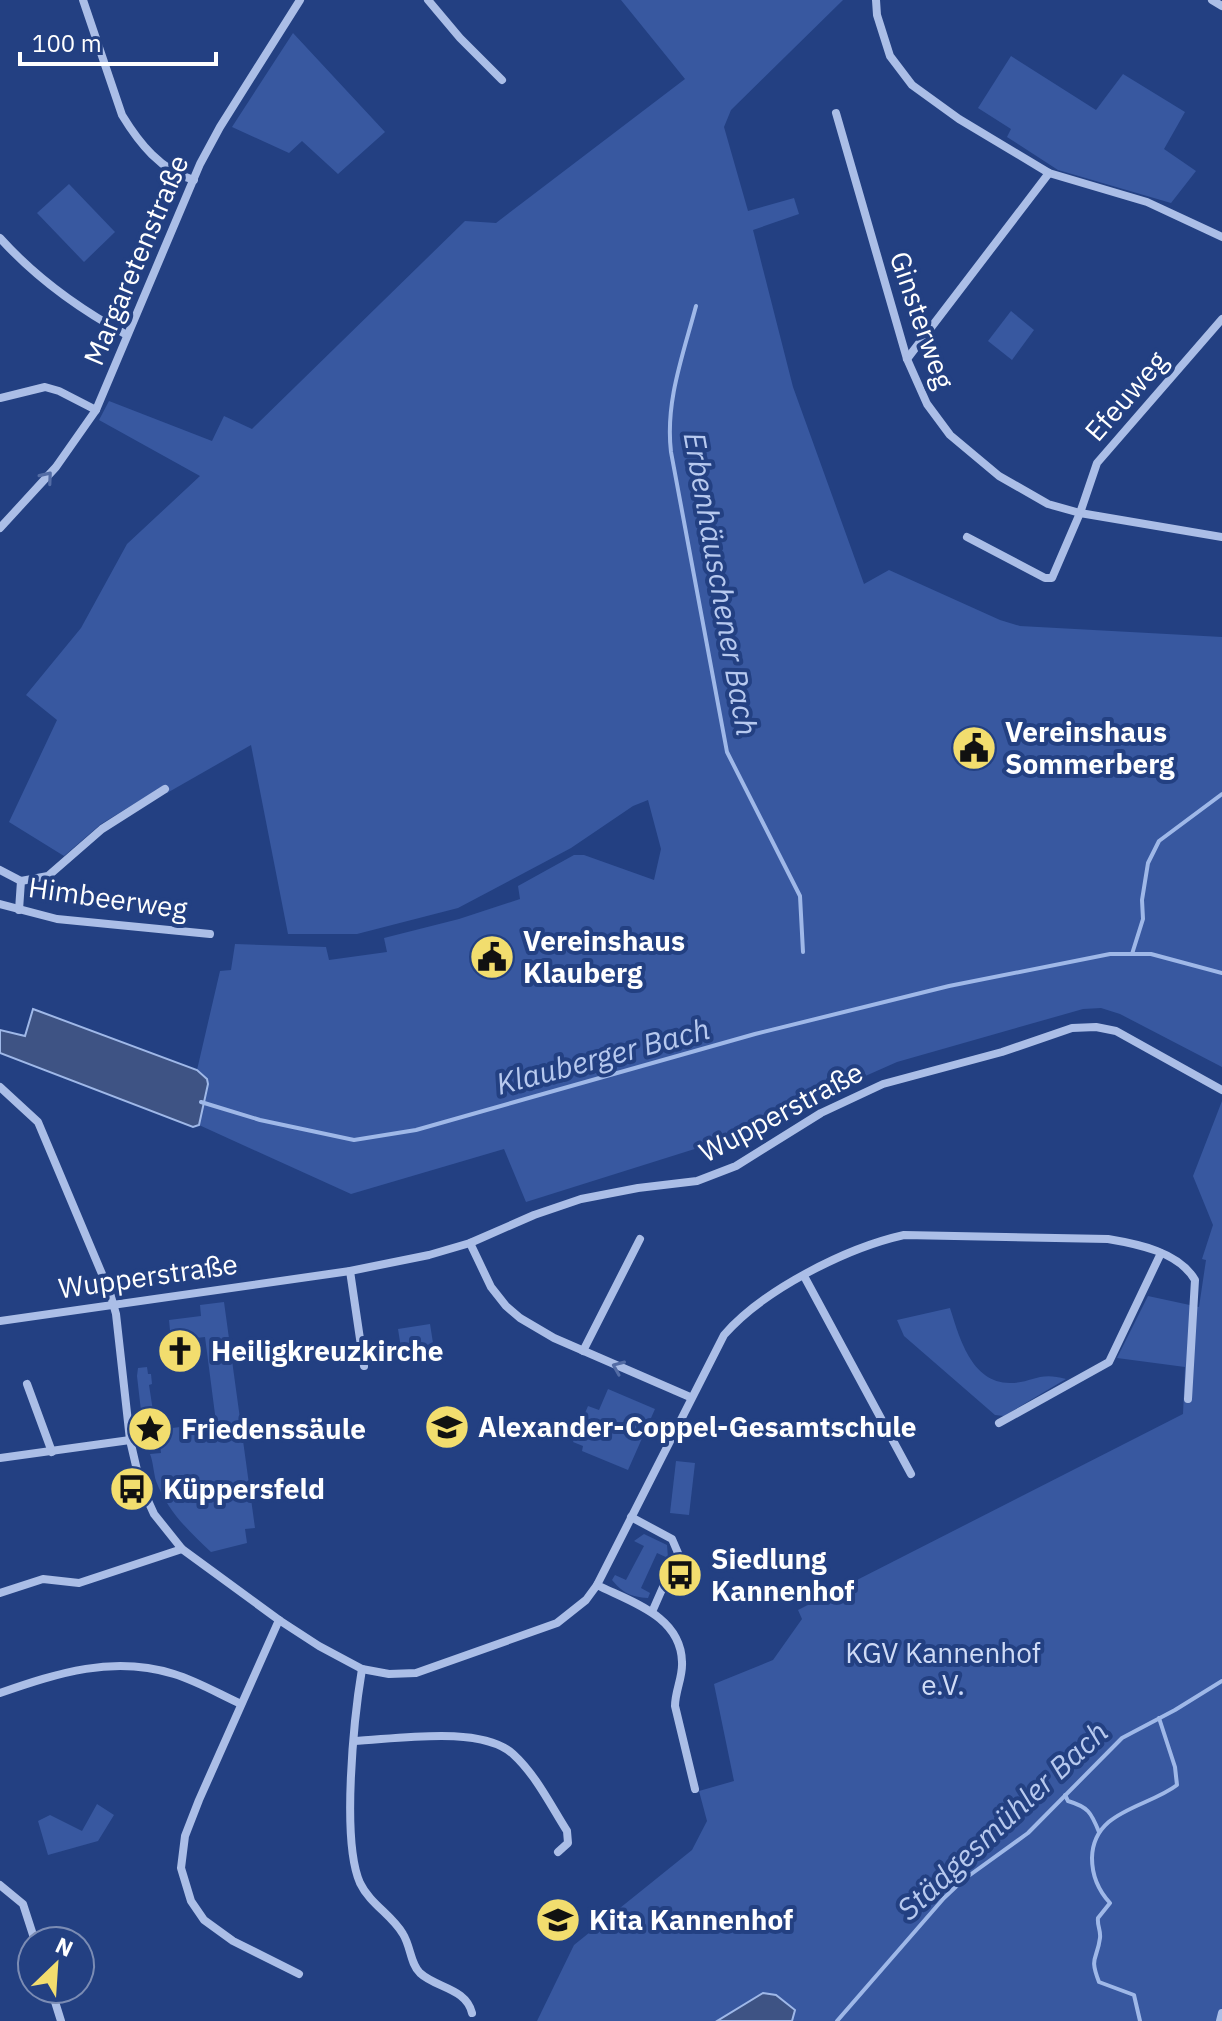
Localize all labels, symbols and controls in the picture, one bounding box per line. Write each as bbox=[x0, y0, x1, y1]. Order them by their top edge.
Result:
scale bar bbox=[20, 16, 216, 66]
text: 100 m bbox=[32, 27, 102, 59]
street label: Margaretenstraße bbox=[75, 149, 197, 371]
street label: Ginsterweg bbox=[882, 246, 963, 394]
street label: Efeuweg bbox=[1076, 343, 1175, 449]
water label: Erbenhäuschener Bach bbox=[676, 429, 767, 739]
one-way arrow bbox=[37, 471, 52, 486]
place label: Vereinshaus Sommerberg bbox=[1005, 713, 1175, 782]
public building icon: Vereinshaus Sommerberg bbox=[950, 724, 998, 772]
street label: Himbeerweg bbox=[26, 868, 190, 927]
place label: Vereinshaus Klauberg bbox=[523, 922, 685, 991]
public building icon: Vereinshaus Klauberg bbox=[468, 933, 516, 981]
water label: Klauberger Bach bbox=[491, 1008, 714, 1103]
street label: Wupperstraße bbox=[692, 1053, 869, 1170]
street label: Wupperstraße bbox=[56, 1245, 240, 1306]
church icon: Heiligkreuzkirche bbox=[156, 1327, 204, 1375]
place label: Heiligkreuzkirche bbox=[211, 1332, 443, 1369]
one-way arrow bbox=[612, 1360, 627, 1376]
school or university icon: Alexander-Coppel-Gesamtschule bbox=[423, 1403, 471, 1451]
place icon: Friedenssäule bbox=[126, 1405, 174, 1453]
place label: Alexander-Coppel-Gesamtschule bbox=[478, 1408, 917, 1445]
place label: Friedenssäule bbox=[181, 1410, 366, 1447]
bus stop icon: Küppersfeld bbox=[108, 1465, 156, 1513]
place label: Küppersfeld bbox=[163, 1470, 325, 1507]
place label: Siedlung Kannenhof bbox=[711, 1540, 854, 1609]
bus stop icon: Siedlung Kannenhof bbox=[656, 1551, 704, 1599]
park label: KGV Kannenhof e.V. bbox=[845, 1634, 1041, 1703]
water label: Städgesmühler Bach bbox=[888, 1712, 1116, 1928]
school or university icon: Kita Kannenhof bbox=[534, 1896, 582, 1944]
place label: Kita Kannenhof bbox=[589, 1901, 793, 1938]
north arrow bbox=[16, 1925, 96, 2005]
text: N bbox=[51, 1930, 78, 1963]

